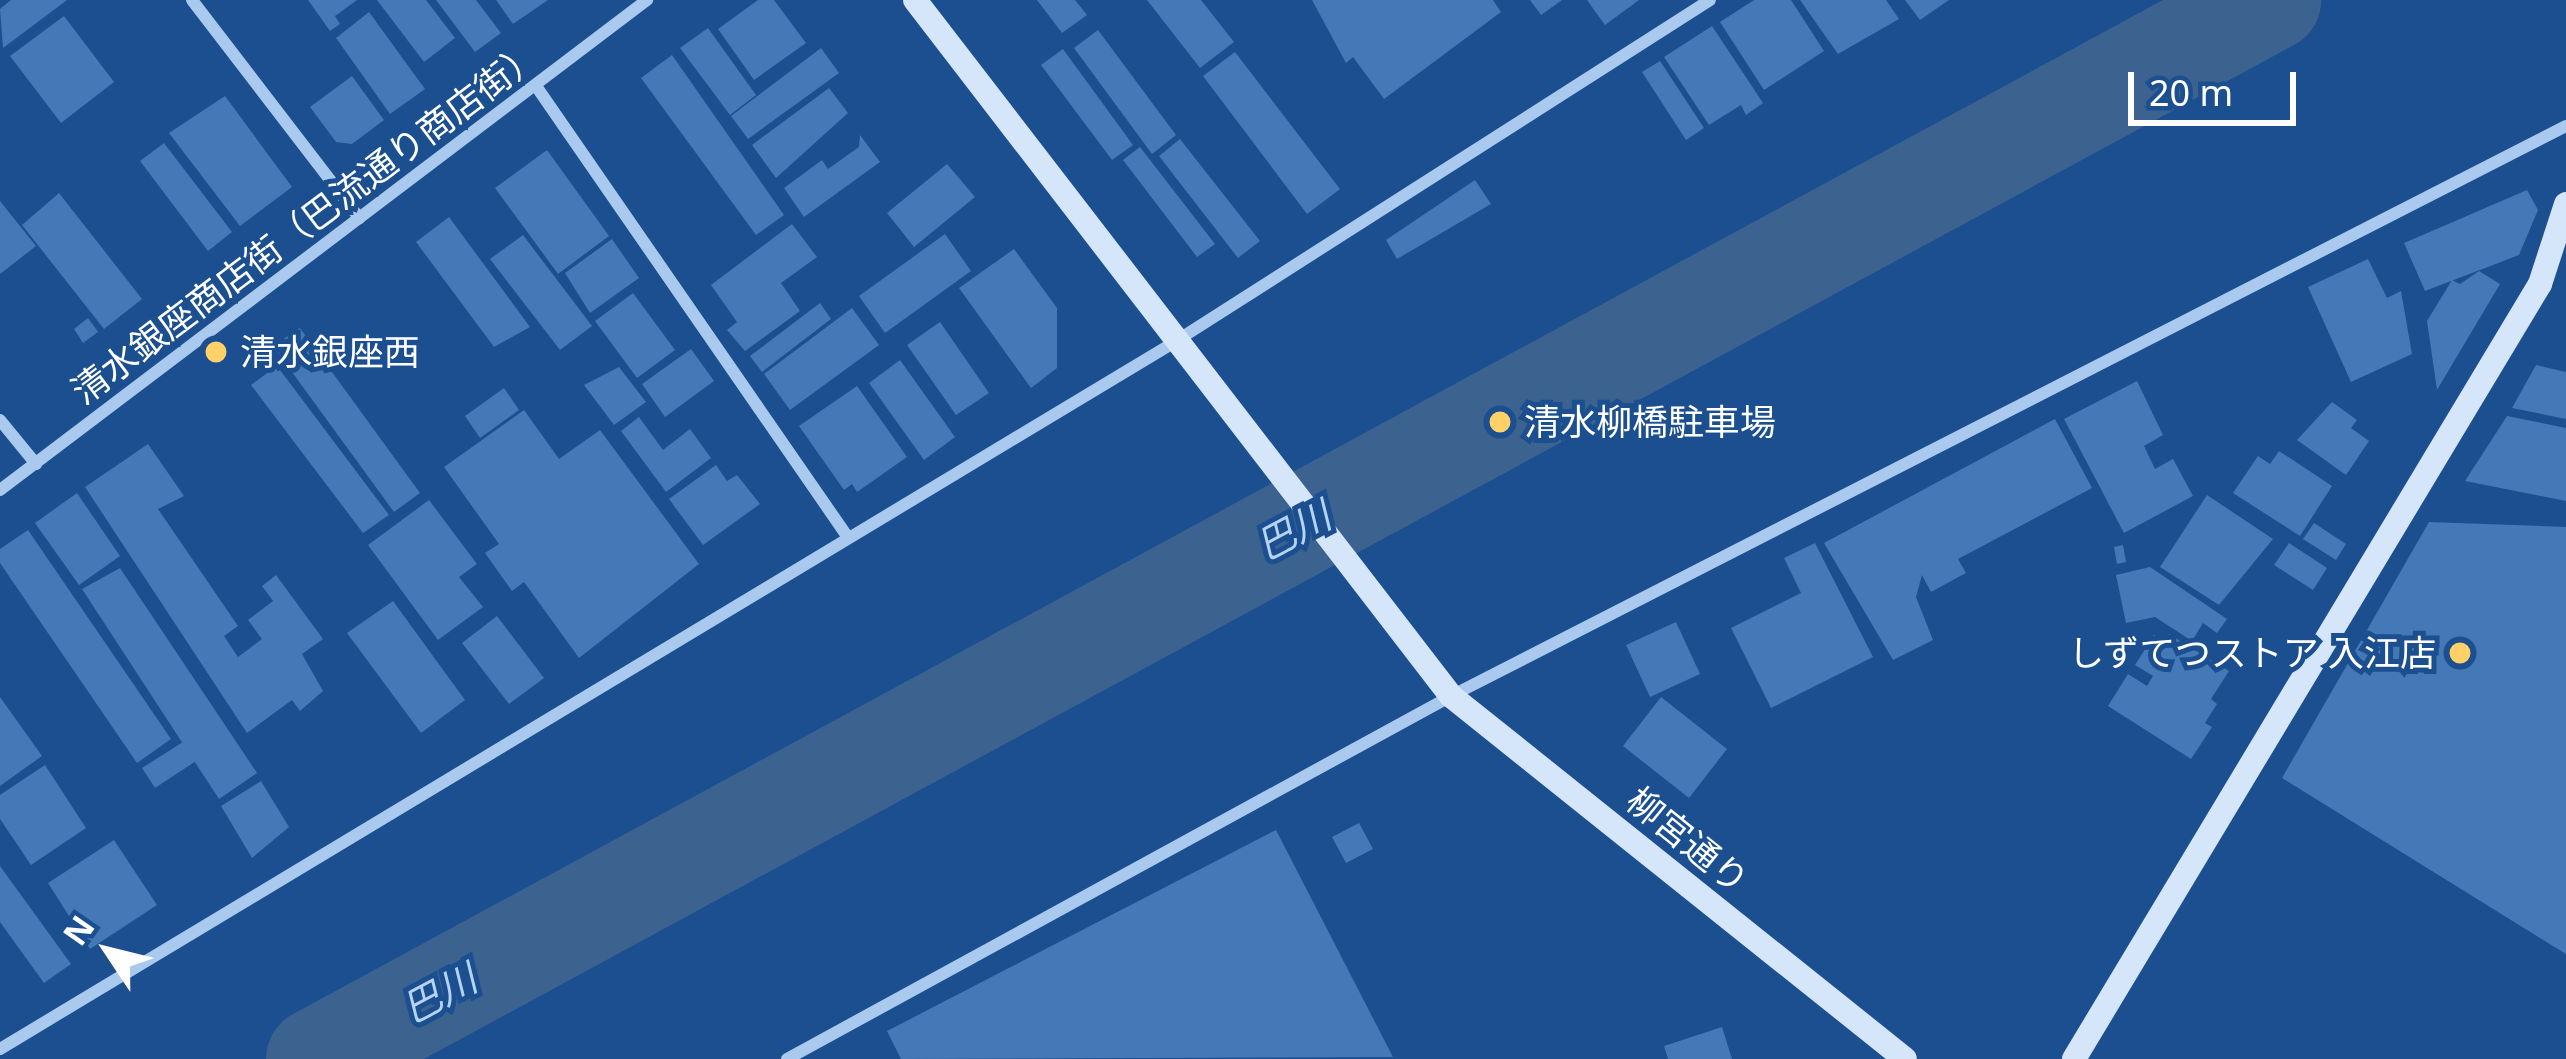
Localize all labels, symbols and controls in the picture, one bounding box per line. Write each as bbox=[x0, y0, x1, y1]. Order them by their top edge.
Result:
street label: 清水銀座商店街（巴流通り商店街） bbox=[63, 31, 549, 413]
scale bar bbox=[2134, 48, 2302, 122]
text: 20 m bbox=[2149, 68, 2233, 117]
place label: 清水銀座西 bbox=[240, 330, 420, 374]
marker: 清水銀座西 bbox=[203, 339, 229, 365]
place label: 清水柳橋駐車場 bbox=[1524, 400, 1776, 444]
marker: 清水柳橋駐車場 bbox=[1487, 409, 1513, 435]
water label: 巴川 bbox=[1248, 491, 1338, 569]
place label: しずてつストア 入江店 bbox=[2067, 631, 2436, 675]
marker: しずてつストア 入江店 bbox=[2447, 640, 2473, 666]
street label: 柳宮通り bbox=[1618, 778, 1758, 902]
north arrow bbox=[48, 891, 168, 1011]
text: N bbox=[52, 906, 104, 954]
water label: 巴川 bbox=[394, 954, 484, 1032]

